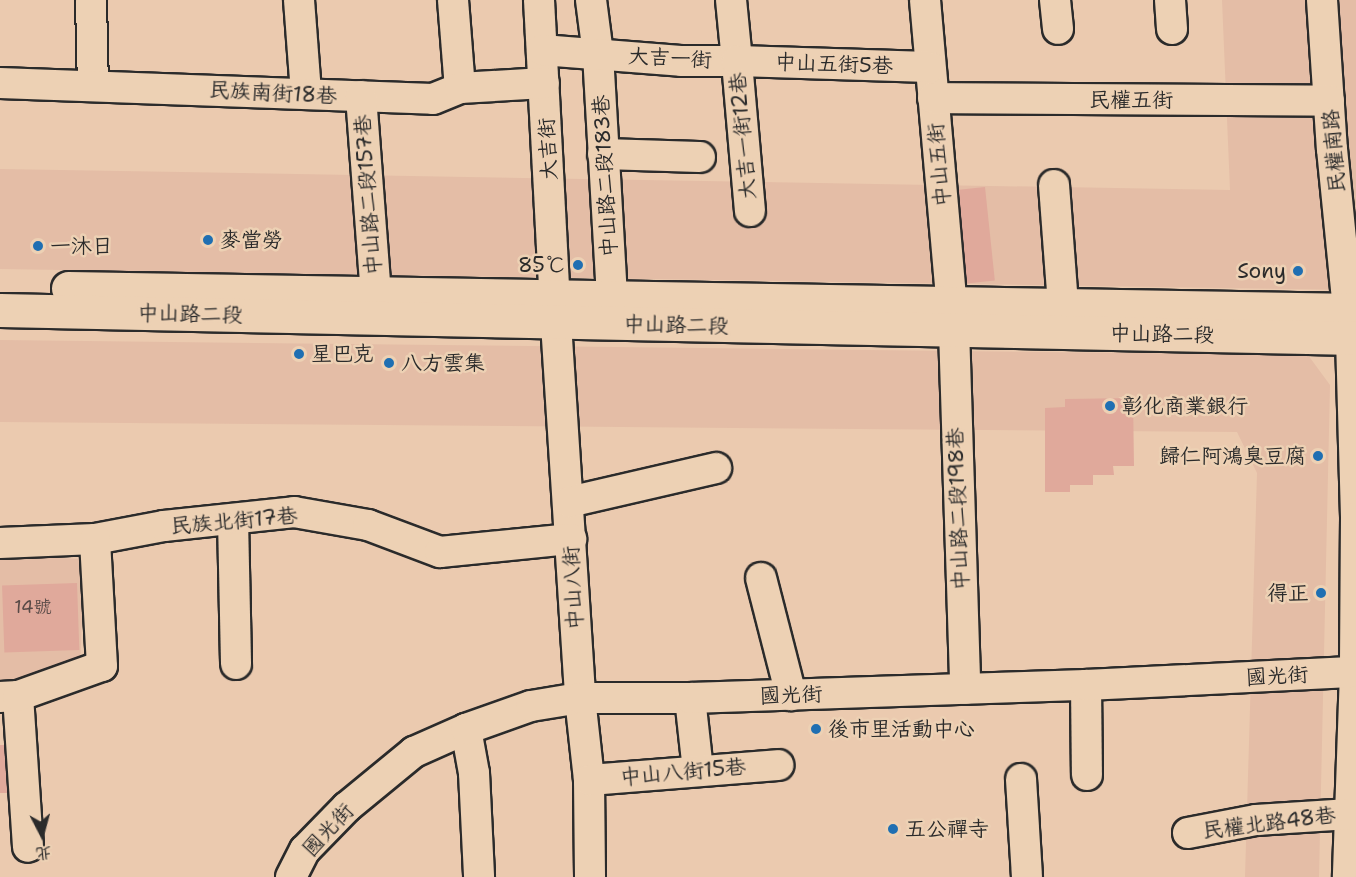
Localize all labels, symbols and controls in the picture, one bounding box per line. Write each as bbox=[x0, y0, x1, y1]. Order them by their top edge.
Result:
street label: 大吉一街 bbox=[627, 43, 713, 73]
street label: 中山五街5巷 bbox=[775, 49, 893, 79]
street label: 大吉一街12巷 bbox=[725, 71, 761, 201]
street label: 民族南街18巷 bbox=[208, 77, 338, 109]
street label: 民權五街 bbox=[1089, 87, 1173, 113]
street label: 中山路二段183巷 bbox=[588, 94, 622, 258]
street label: 民權南路 bbox=[1318, 108, 1350, 194]
street label: 中山路二段157巷 bbox=[350, 114, 386, 276]
street label: 大吉街 bbox=[534, 117, 562, 181]
street label: 中山五街 bbox=[923, 122, 955, 208]
place label: 麥當勞 bbox=[220, 227, 283, 253]
place label: 一沐日 bbox=[50, 233, 113, 259]
marker: 麥當勞 bbox=[201, 233, 215, 247]
marker: 一沐日 bbox=[31, 239, 45, 253]
place label: 85℃ bbox=[518, 252, 566, 278]
marker: 85℃ bbox=[571, 258, 585, 272]
place label: Sony bbox=[1237, 258, 1286, 284]
marker: Sony bbox=[1291, 264, 1305, 278]
street label: 中山路二段 bbox=[137, 300, 243, 328]
street label: 中山路二段 bbox=[623, 311, 729, 339]
street label: 中山路二段 bbox=[1109, 320, 1215, 348]
place label: 星巴克 bbox=[311, 341, 374, 367]
marker: 星巴克 bbox=[292, 347, 306, 361]
place label: 八方雲集 bbox=[401, 350, 485, 376]
marker: 八方雲集 bbox=[382, 356, 396, 370]
place label: 彰化商業銀行 bbox=[1122, 393, 1248, 419]
marker: 彰化商業銀行 bbox=[1103, 399, 1117, 413]
street label: 中山路二段198巷 bbox=[943, 427, 973, 591]
place label: 歸仁阿鴻臭豆腐 bbox=[1159, 443, 1306, 469]
marker: 歸仁阿鴻臭豆腐 bbox=[1311, 449, 1325, 463]
street label: 民族北街17巷 bbox=[169, 503, 299, 539]
street label: 中山八街 bbox=[558, 545, 588, 631]
place label: 得正 bbox=[1267, 580, 1309, 606]
marker: 得正 bbox=[1314, 586, 1328, 600]
house number: 14號 bbox=[14, 596, 52, 618]
street label: 國光街 bbox=[1245, 662, 1309, 690]
street label: 國光街 bbox=[759, 681, 823, 709]
place label: 後市里活動中心 bbox=[828, 716, 975, 742]
marker: 後市里活動中心 bbox=[809, 722, 823, 736]
street label: 中山八街15巷 bbox=[619, 754, 747, 790]
street label: 國光街 bbox=[297, 798, 359, 862]
street label: 民權北路48巷 bbox=[1201, 802, 1337, 844]
north arrow bbox=[12, 805, 72, 865]
place label: 五公禪寺 bbox=[905, 816, 989, 842]
marker: 五公禪寺 bbox=[886, 822, 900, 836]
text: 北 bbox=[35, 842, 53, 865]

